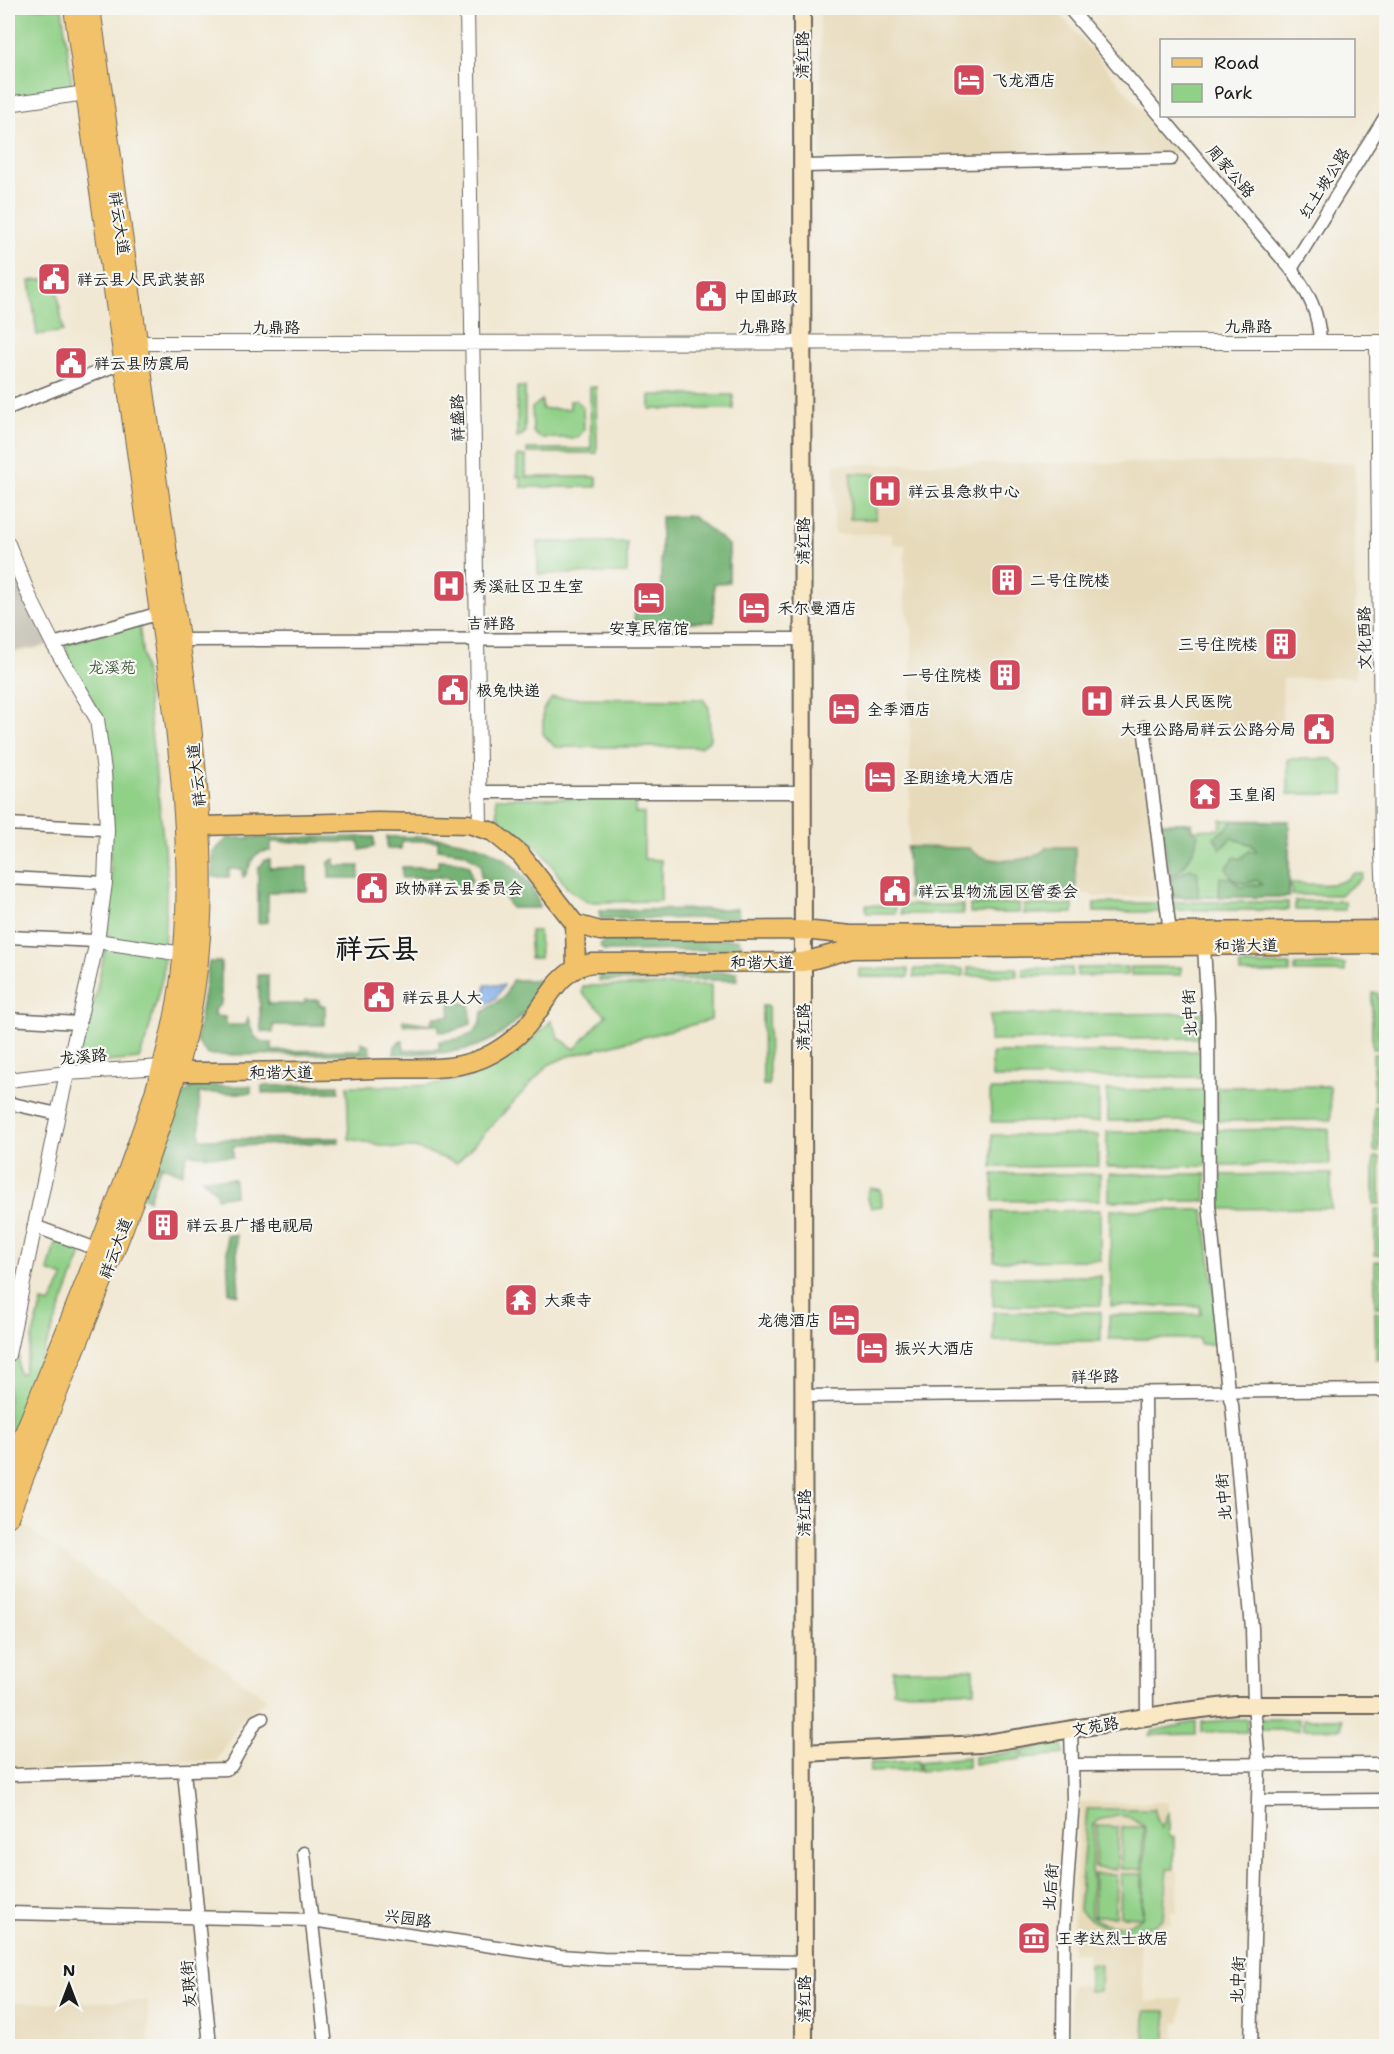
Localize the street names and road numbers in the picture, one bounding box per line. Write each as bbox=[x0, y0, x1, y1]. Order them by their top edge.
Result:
street label: 清红路 bbox=[792, 31, 813, 79]
street label: 周家公路 bbox=[1202, 140, 1260, 202]
street label: 红土坡公路 bbox=[1294, 144, 1355, 223]
street label: 祥云大道 bbox=[105, 190, 134, 256]
street label: 九鼎路 bbox=[738, 316, 786, 337]
street label: 九鼎路 bbox=[1224, 316, 1272, 337]
street label: 九鼎路 bbox=[252, 317, 300, 338]
street label: 祥盛路 bbox=[447, 394, 468, 442]
street label: 清红路 bbox=[793, 517, 814, 565]
street label: 文化西路 bbox=[1353, 606, 1376, 670]
street label: 吉祥路 bbox=[467, 613, 515, 634]
street label: 祥云大道 bbox=[183, 742, 210, 808]
street label: 和谐大道 bbox=[1214, 934, 1278, 957]
street label: 和谐大道 bbox=[730, 952, 794, 973]
street label: 北中街 bbox=[1178, 988, 1201, 1037]
street label: 清红路 bbox=[793, 1003, 814, 1051]
street label: 龙溪路 bbox=[58, 1044, 108, 1069]
street label: 和谐大道 bbox=[249, 1062, 313, 1083]
street label: 祥云大道 bbox=[94, 1215, 137, 1282]
street label: 祥华路 bbox=[1071, 1366, 1119, 1387]
street label: 北中街 bbox=[1211, 1472, 1236, 1522]
street label: 清红路 bbox=[794, 1489, 815, 1537]
street label: 文苑路 bbox=[1070, 1712, 1121, 1741]
street label: 北后街 bbox=[1038, 1862, 1063, 1912]
street label: 兴园路 bbox=[383, 1905, 433, 1932]
street label: 北中街 bbox=[1226, 1956, 1249, 2005]
street label: 友联街 bbox=[176, 1959, 201, 2009]
street label: 清红路 bbox=[794, 1975, 815, 2023]

